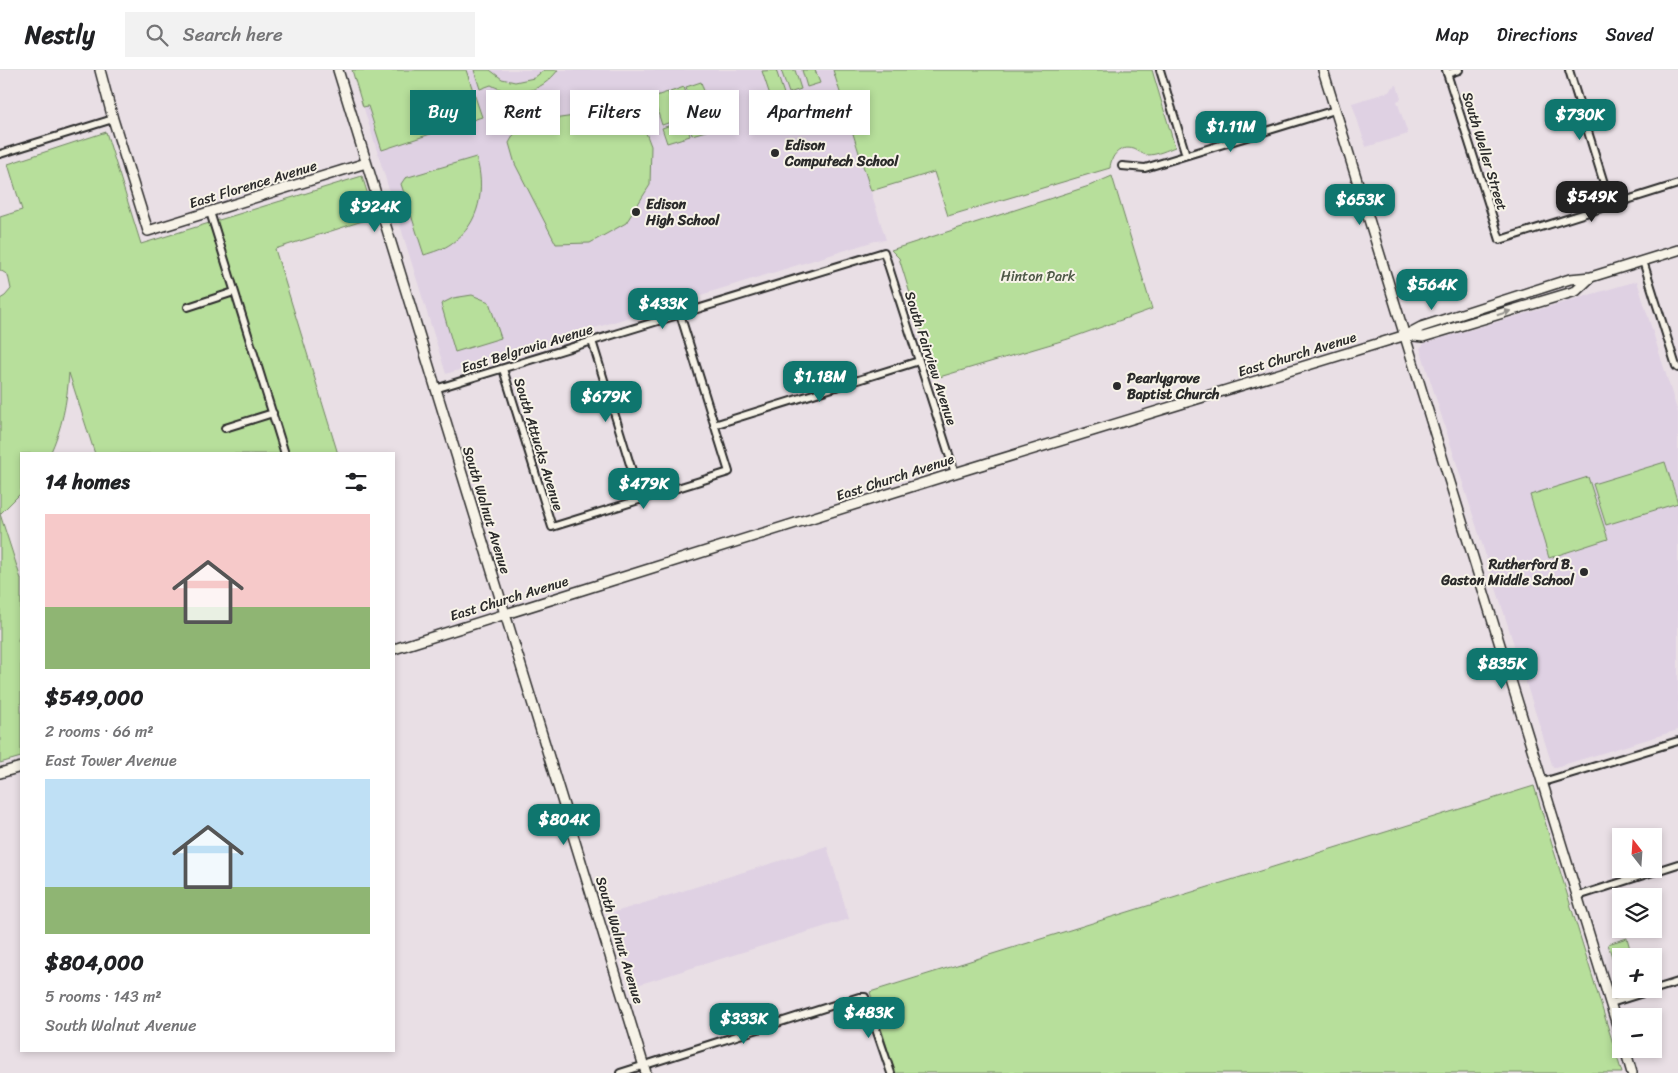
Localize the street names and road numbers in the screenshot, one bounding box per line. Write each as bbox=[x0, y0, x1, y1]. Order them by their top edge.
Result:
street label: South Weller Street bbox=[1455, 89, 1514, 214]
street label: East Florence Avenue bbox=[186, 153, 320, 216]
street label: South Fairview Avenue bbox=[897, 288, 964, 429]
street label: East Belgravia Avenue bbox=[458, 317, 596, 380]
street label: East Church Avenue bbox=[1235, 324, 1360, 384]
street label: South Attucks Avenue bbox=[506, 375, 571, 514]
street label: South Walnut Avenue bbox=[455, 443, 518, 577]
street label: East Church Avenue bbox=[833, 447, 958, 508]
street label: East Church Avenue bbox=[447, 568, 572, 628]
street label: South Walnut Avenue bbox=[588, 873, 651, 1007]

